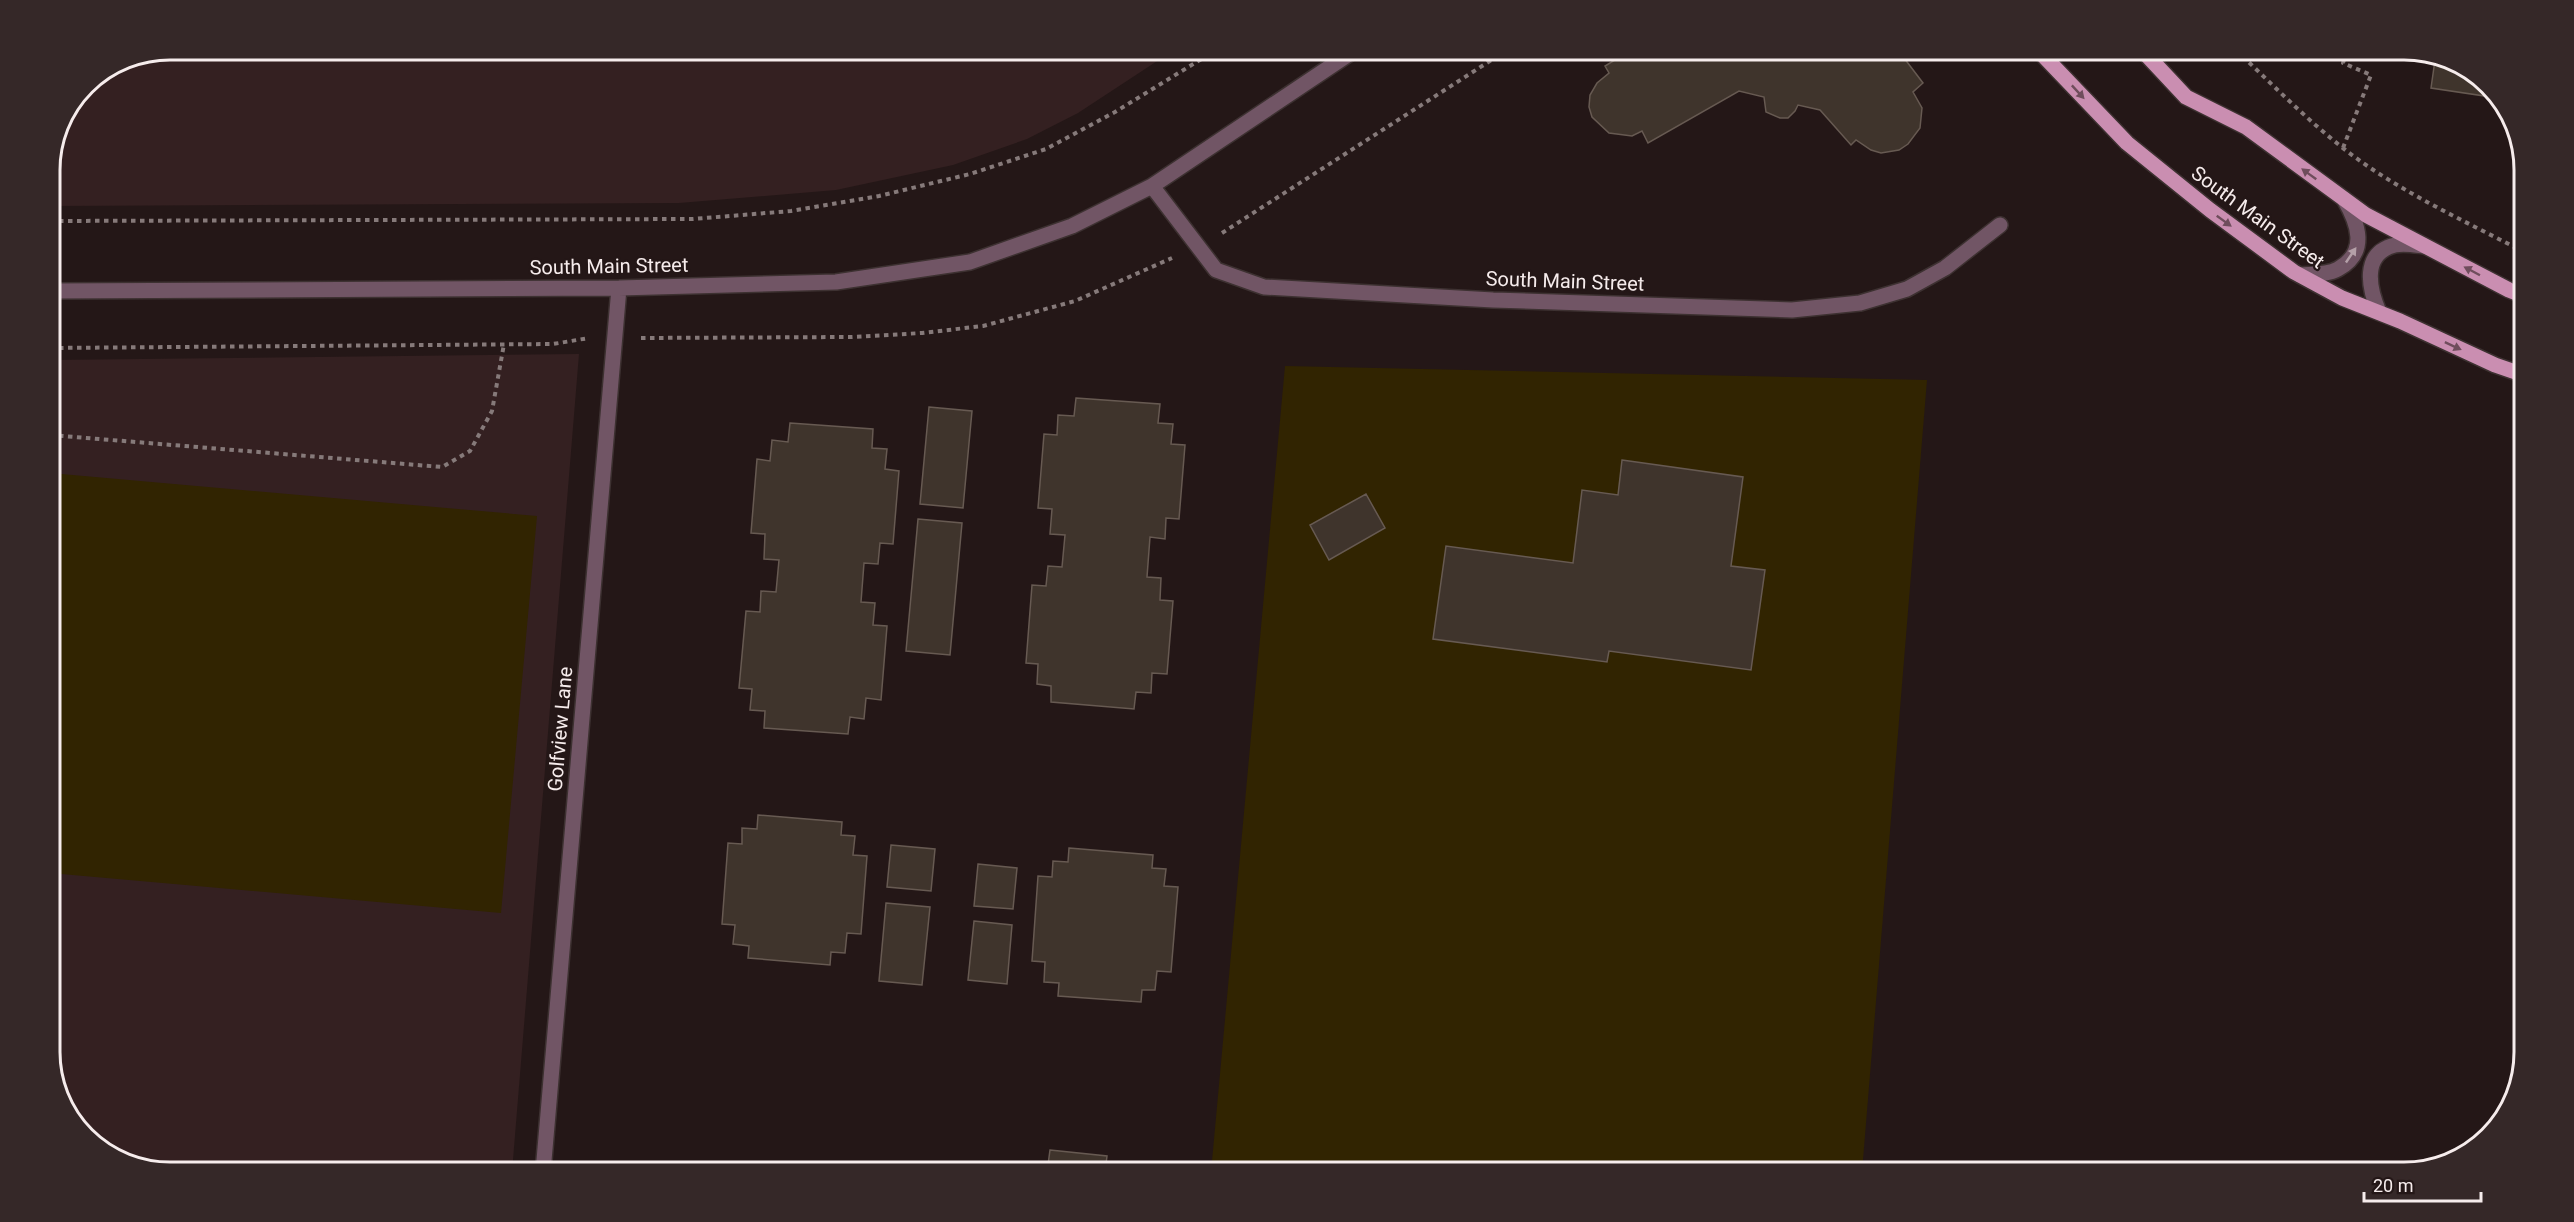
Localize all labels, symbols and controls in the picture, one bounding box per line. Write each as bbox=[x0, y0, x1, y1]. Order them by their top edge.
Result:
one-way arrow bbox=[2071, 85, 2085, 99]
street label: South Main Street bbox=[2187, 161, 2329, 273]
one-way arrow bbox=[2302, 168, 2318, 180]
one-way arrow bbox=[2216, 215, 2232, 227]
one-way arrow bbox=[2345, 247, 2357, 263]
street label: South Main Street bbox=[529, 253, 689, 279]
street label: South Main Street bbox=[1485, 266, 1645, 296]
one-way arrow bbox=[2463, 266, 2480, 276]
one-way arrow bbox=[2445, 341, 2462, 350]
street label: Golfview Lane bbox=[543, 666, 577, 792]
scale bar bbox=[2364, 1165, 2481, 1203]
text: 20 m bbox=[2373, 1175, 2413, 1196]

